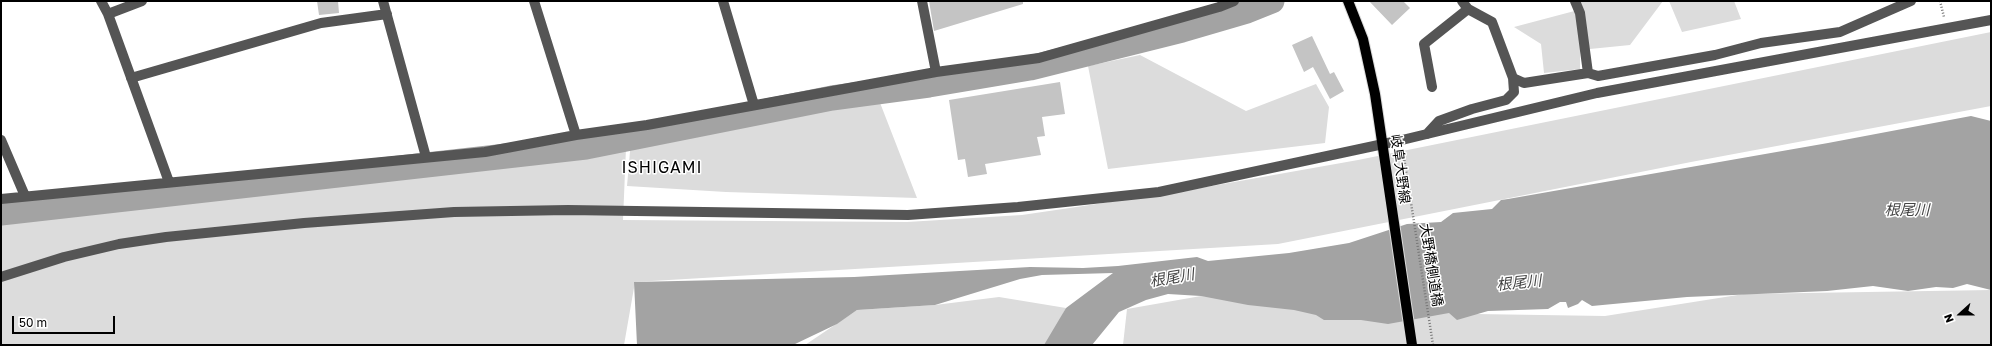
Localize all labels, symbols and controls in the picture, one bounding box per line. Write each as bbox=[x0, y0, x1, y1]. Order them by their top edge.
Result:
street label: 岐阜大野線 bbox=[1387, 133, 1413, 205]
district label: ISHIGAMI bbox=[622, 158, 702, 178]
water label: 根尾川 bbox=[1885, 201, 1929, 219]
street label: 大野橋側道橋 bbox=[1416, 222, 1446, 308]
water label: 根尾川 bbox=[1148, 265, 1196, 291]
water label: 根尾川 bbox=[1496, 272, 1542, 294]
north arrow bbox=[1940, 294, 1980, 334]
scale bar bbox=[14, 308, 117, 334]
text: N bbox=[1941, 312, 1956, 325]
text: 50 m bbox=[19, 315, 47, 330]

